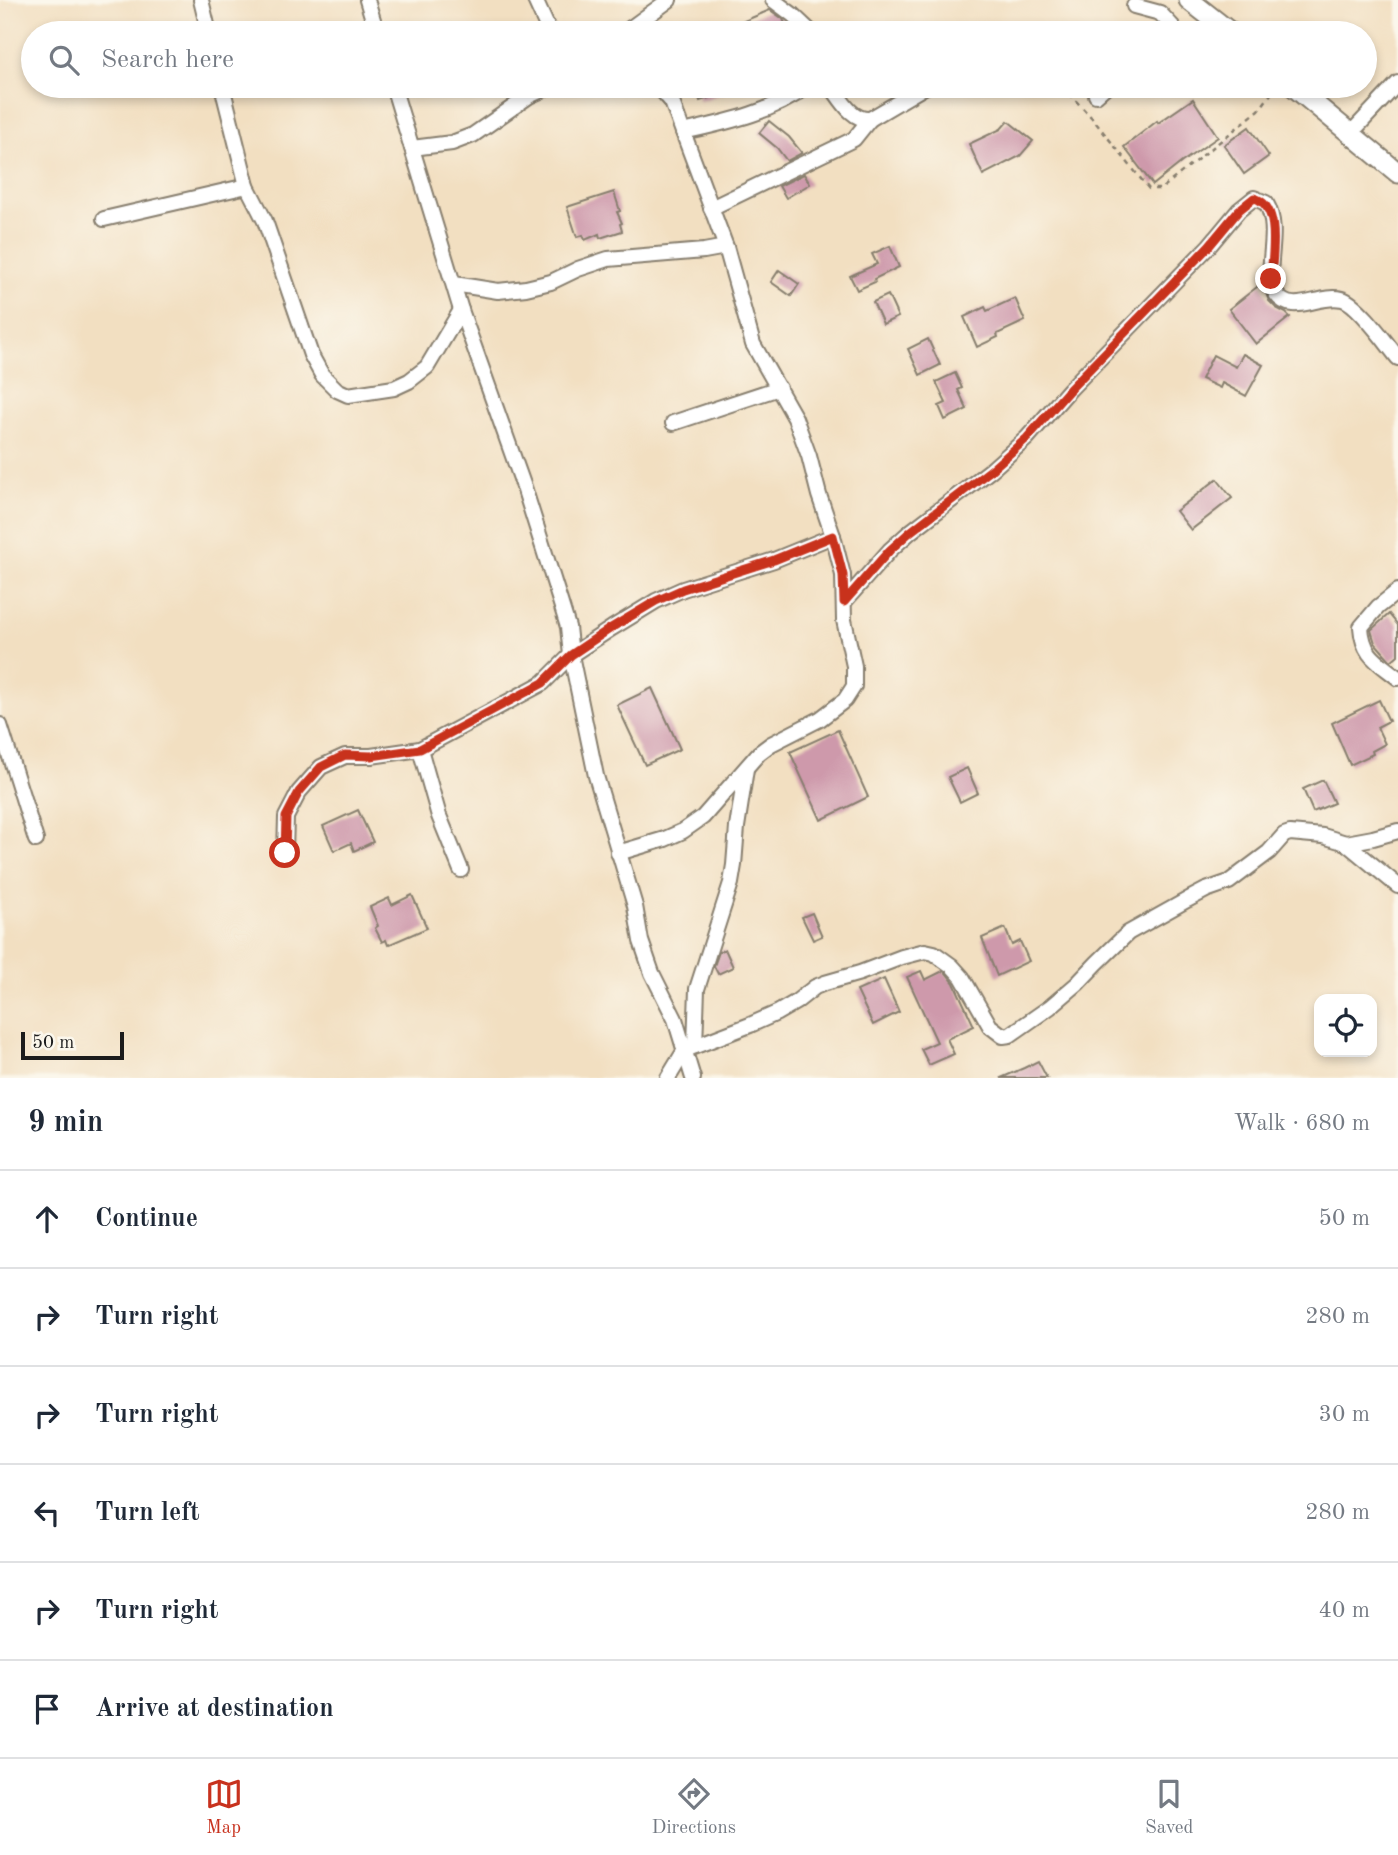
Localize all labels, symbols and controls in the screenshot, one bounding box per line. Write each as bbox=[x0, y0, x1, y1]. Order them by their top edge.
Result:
search box bbox=[21, 21, 1377, 98]
icon: search bbox=[45, 41, 83, 79]
text: Search here bbox=[101, 47, 234, 73]
route end bbox=[1255, 263, 1286, 294]
route start bbox=[269, 837, 300, 868]
map controls bbox=[1314, 994, 1377, 1057]
button: locate bbox=[1314, 994, 1377, 1057]
scale bar bbox=[21, 1029, 124, 1061]
text: 50 m bbox=[32, 1034, 74, 1053]
text: 9 min bbox=[28, 1108, 103, 1138]
text: Walk · 680 m bbox=[1234, 1112, 1370, 1135]
icon: ahead bbox=[28, 1200, 66, 1238]
text: Continue bbox=[95, 1206, 198, 1232]
text: 50 m bbox=[1319, 1207, 1370, 1230]
icon: right bbox=[28, 1298, 66, 1336]
text: Turn right bbox=[95, 1304, 218, 1330]
text: 280 m bbox=[1305, 1305, 1370, 1328]
icon: right bbox=[28, 1396, 66, 1434]
text: Turn right bbox=[95, 1402, 218, 1428]
text: 30 m bbox=[1319, 1403, 1370, 1426]
icon: left bbox=[28, 1494, 66, 1532]
text: Turn left bbox=[95, 1500, 200, 1526]
text: 280 m bbox=[1305, 1501, 1370, 1524]
icon: right bbox=[28, 1592, 66, 1630]
text: Turn right bbox=[95, 1598, 218, 1624]
text: 40 m bbox=[1319, 1599, 1370, 1622]
icon: arrive bbox=[28, 1690, 66, 1728]
text: Arrive at destination bbox=[95, 1696, 334, 1722]
tab: Map bbox=[205, 1775, 243, 1840]
tab: Directions bbox=[652, 1775, 736, 1840]
tab: Saved bbox=[1145, 1775, 1193, 1840]

